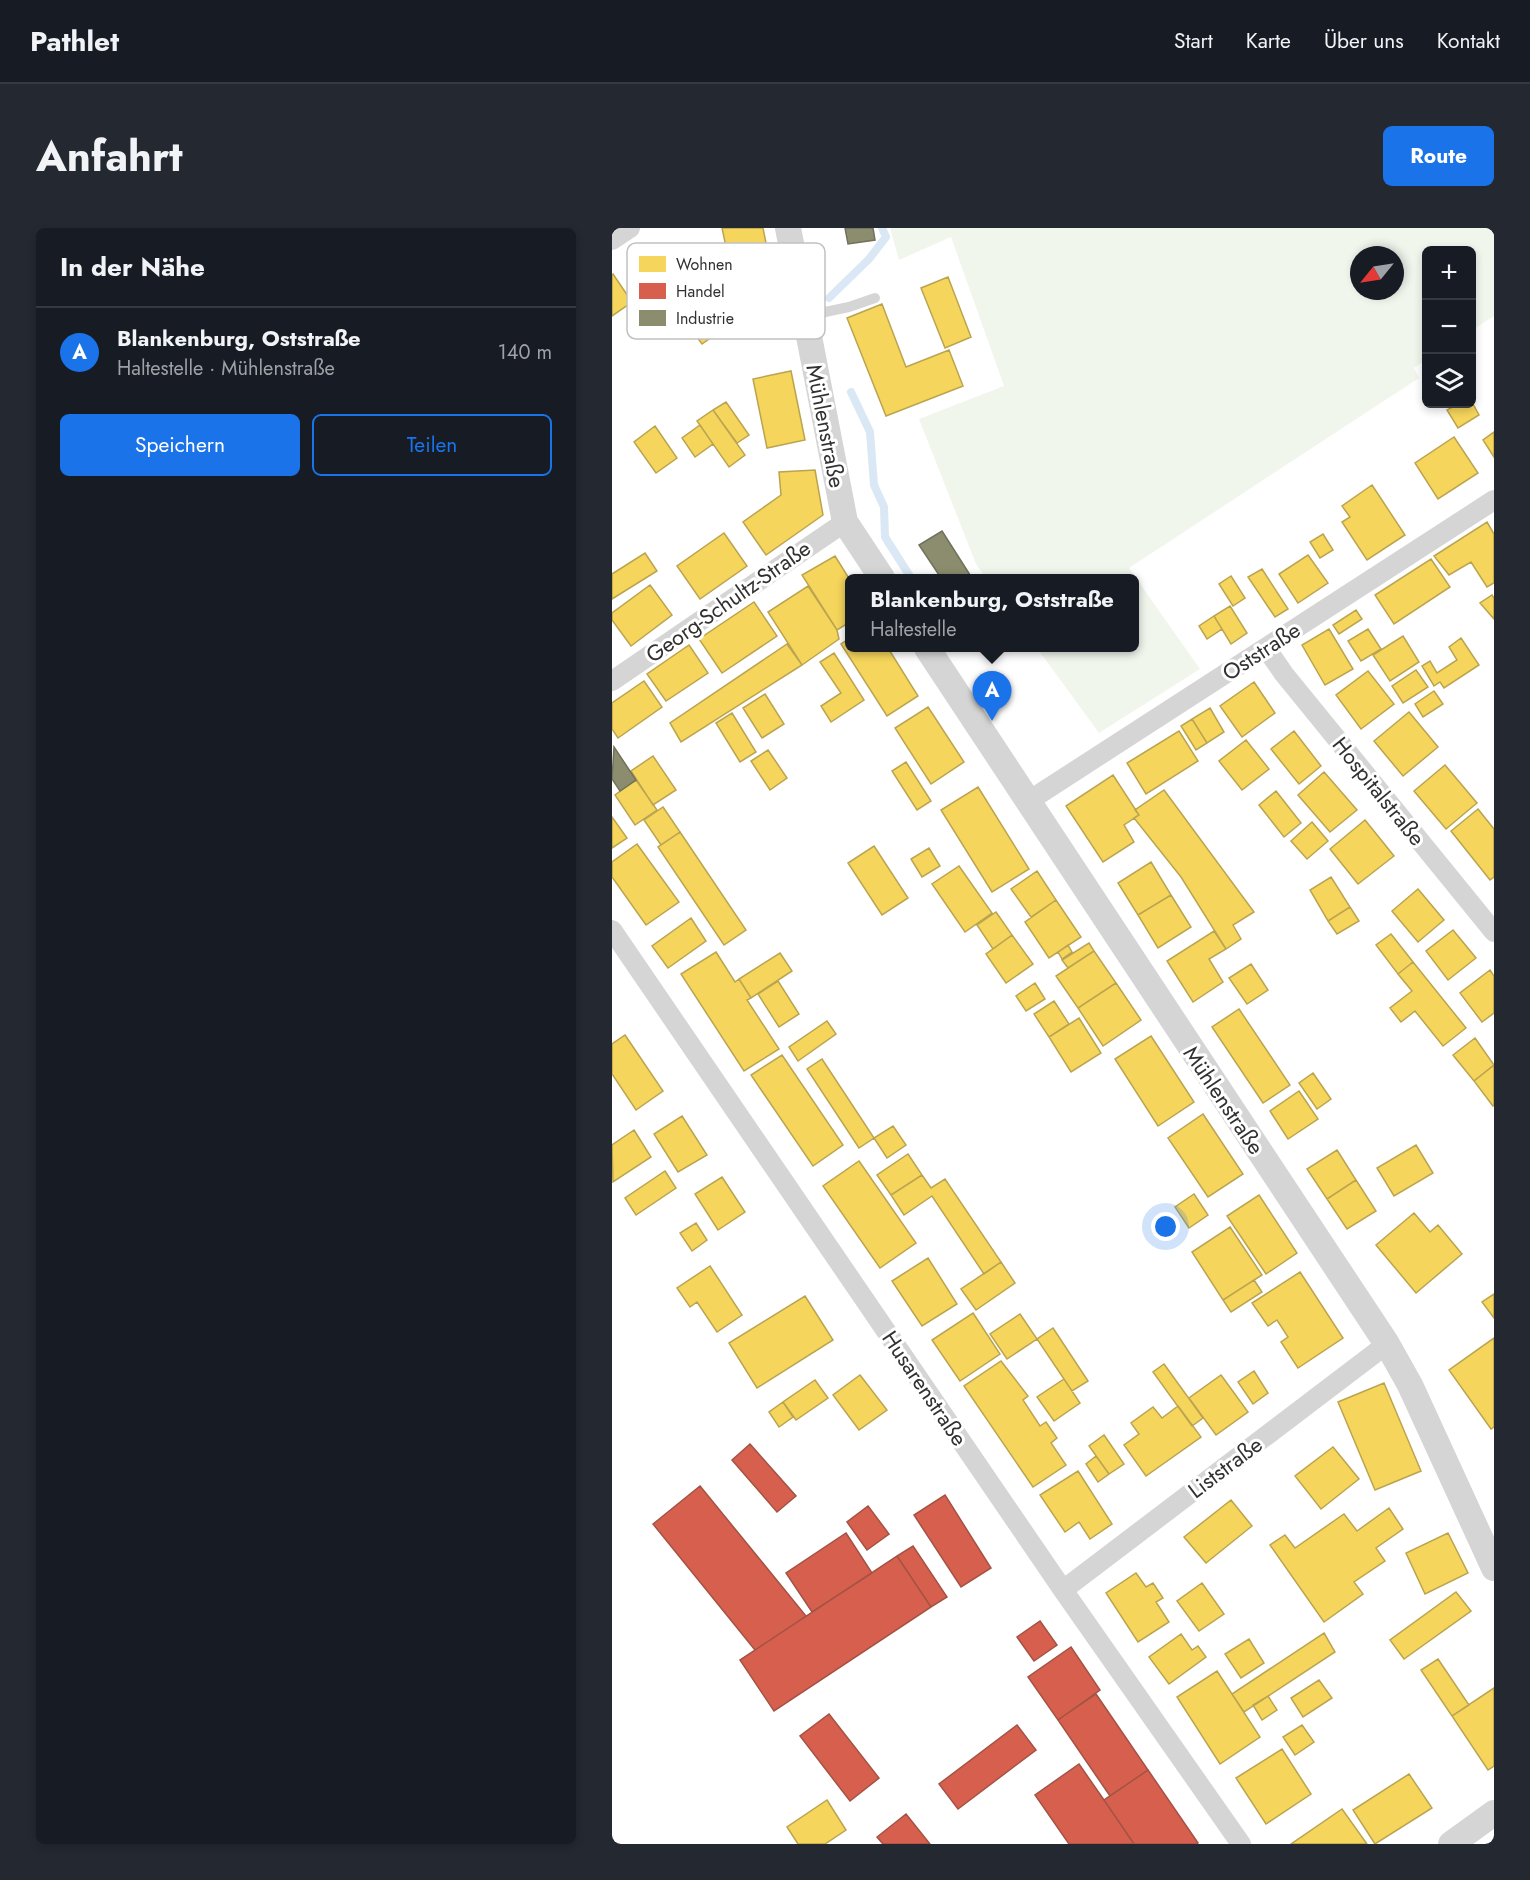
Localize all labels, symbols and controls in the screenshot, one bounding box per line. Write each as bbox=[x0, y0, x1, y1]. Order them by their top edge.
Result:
text: Pathlet bbox=[30, 21, 119, 62]
text: Start bbox=[1174, 26, 1213, 56]
text: Karte bbox=[1246, 26, 1291, 56]
text: Über uns bbox=[1324, 26, 1404, 56]
text: Kontakt bbox=[1437, 26, 1500, 56]
text: Anfahrt bbox=[36, 126, 183, 187]
button: Route bbox=[1383, 126, 1494, 186]
legend bbox=[627, 243, 825, 339]
north arrow bbox=[1350, 246, 1404, 300]
map controls bbox=[1422, 246, 1476, 408]
button: + bbox=[1422, 246, 1476, 300]
text: In der Nähe bbox=[60, 248, 205, 286]
text: Wohnen bbox=[676, 253, 733, 276]
text: Handel bbox=[676, 280, 725, 303]
button: − bbox=[1422, 300, 1476, 354]
text: Industrie bbox=[676, 307, 734, 330]
text: Blankenburg, Oststraße bbox=[117, 322, 361, 354]
text: A bbox=[72, 338, 87, 367]
text: 140 m bbox=[498, 338, 552, 367]
text: Haltestelle · Mühlenstraße bbox=[117, 354, 335, 383]
button: layers bbox=[1422, 354, 1476, 408]
street label: Mühlenstraße bbox=[798, 362, 854, 490]
button: Speichern bbox=[60, 414, 300, 476]
button: Teilen bbox=[312, 414, 552, 476]
street label: Georg-Schultz-Straße bbox=[639, 532, 817, 670]
popup bbox=[845, 574, 1139, 652]
text: Blankenburg, Oststraße bbox=[870, 583, 1114, 615]
street label: Oststraße bbox=[1216, 614, 1306, 688]
text: Haltestelle bbox=[870, 615, 956, 644]
pin: A bbox=[972, 672, 1012, 721]
street label: Hospitalstraße bbox=[1325, 730, 1433, 852]
street label: Mühlenstraße bbox=[1176, 1039, 1272, 1161]
your location bbox=[1151, 1212, 1180, 1241]
street label: Husarenstraße bbox=[875, 1324, 975, 1452]
street label: Liststraße bbox=[1181, 1428, 1269, 1506]

